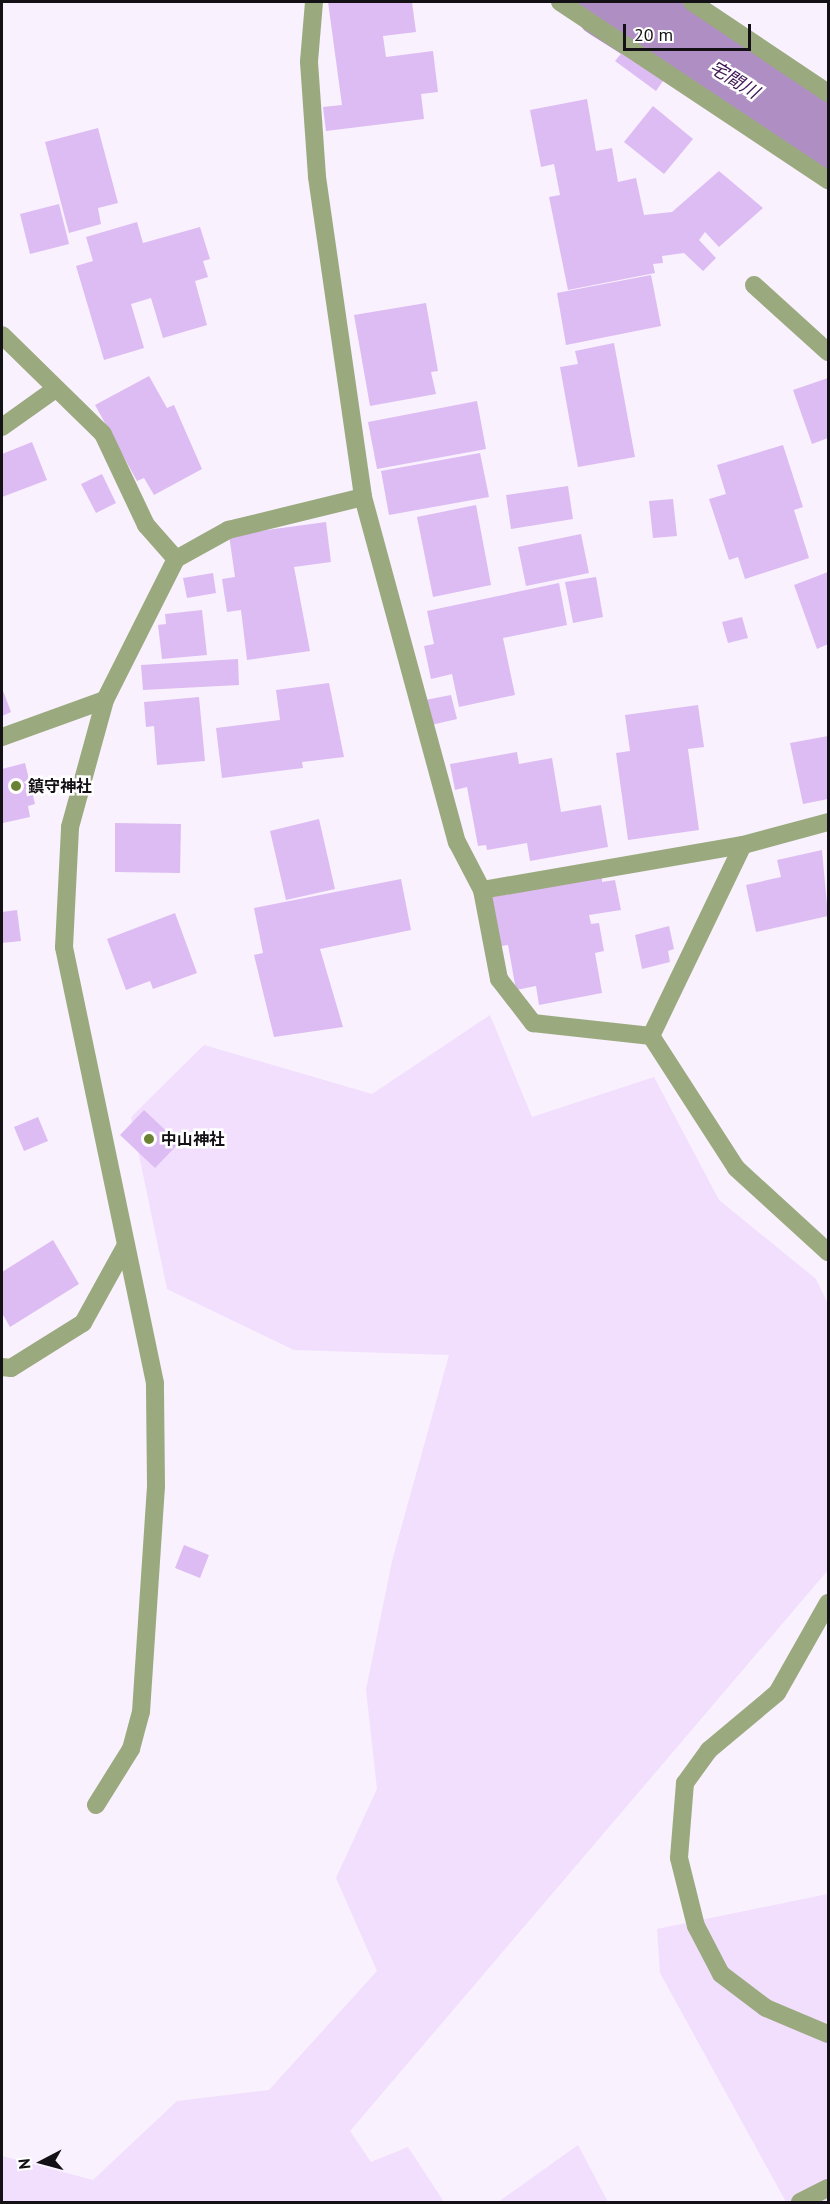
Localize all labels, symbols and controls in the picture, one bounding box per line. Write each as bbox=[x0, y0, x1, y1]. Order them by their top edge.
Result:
scale bar bbox=[626, 12, 754, 50]
text: 20 m bbox=[634, 23, 673, 46]
water label: 宅間川 bbox=[705, 57, 763, 103]
place label: 鎮守神社 bbox=[28, 776, 92, 796]
marker: 鎮守神社 bbox=[9, 779, 23, 793]
place label: 中山神社 bbox=[161, 1129, 225, 1149]
marker: 中山神社 bbox=[142, 1132, 156, 1146]
north arrow bbox=[12, 2132, 72, 2192]
text: N bbox=[14, 2158, 35, 2170]

